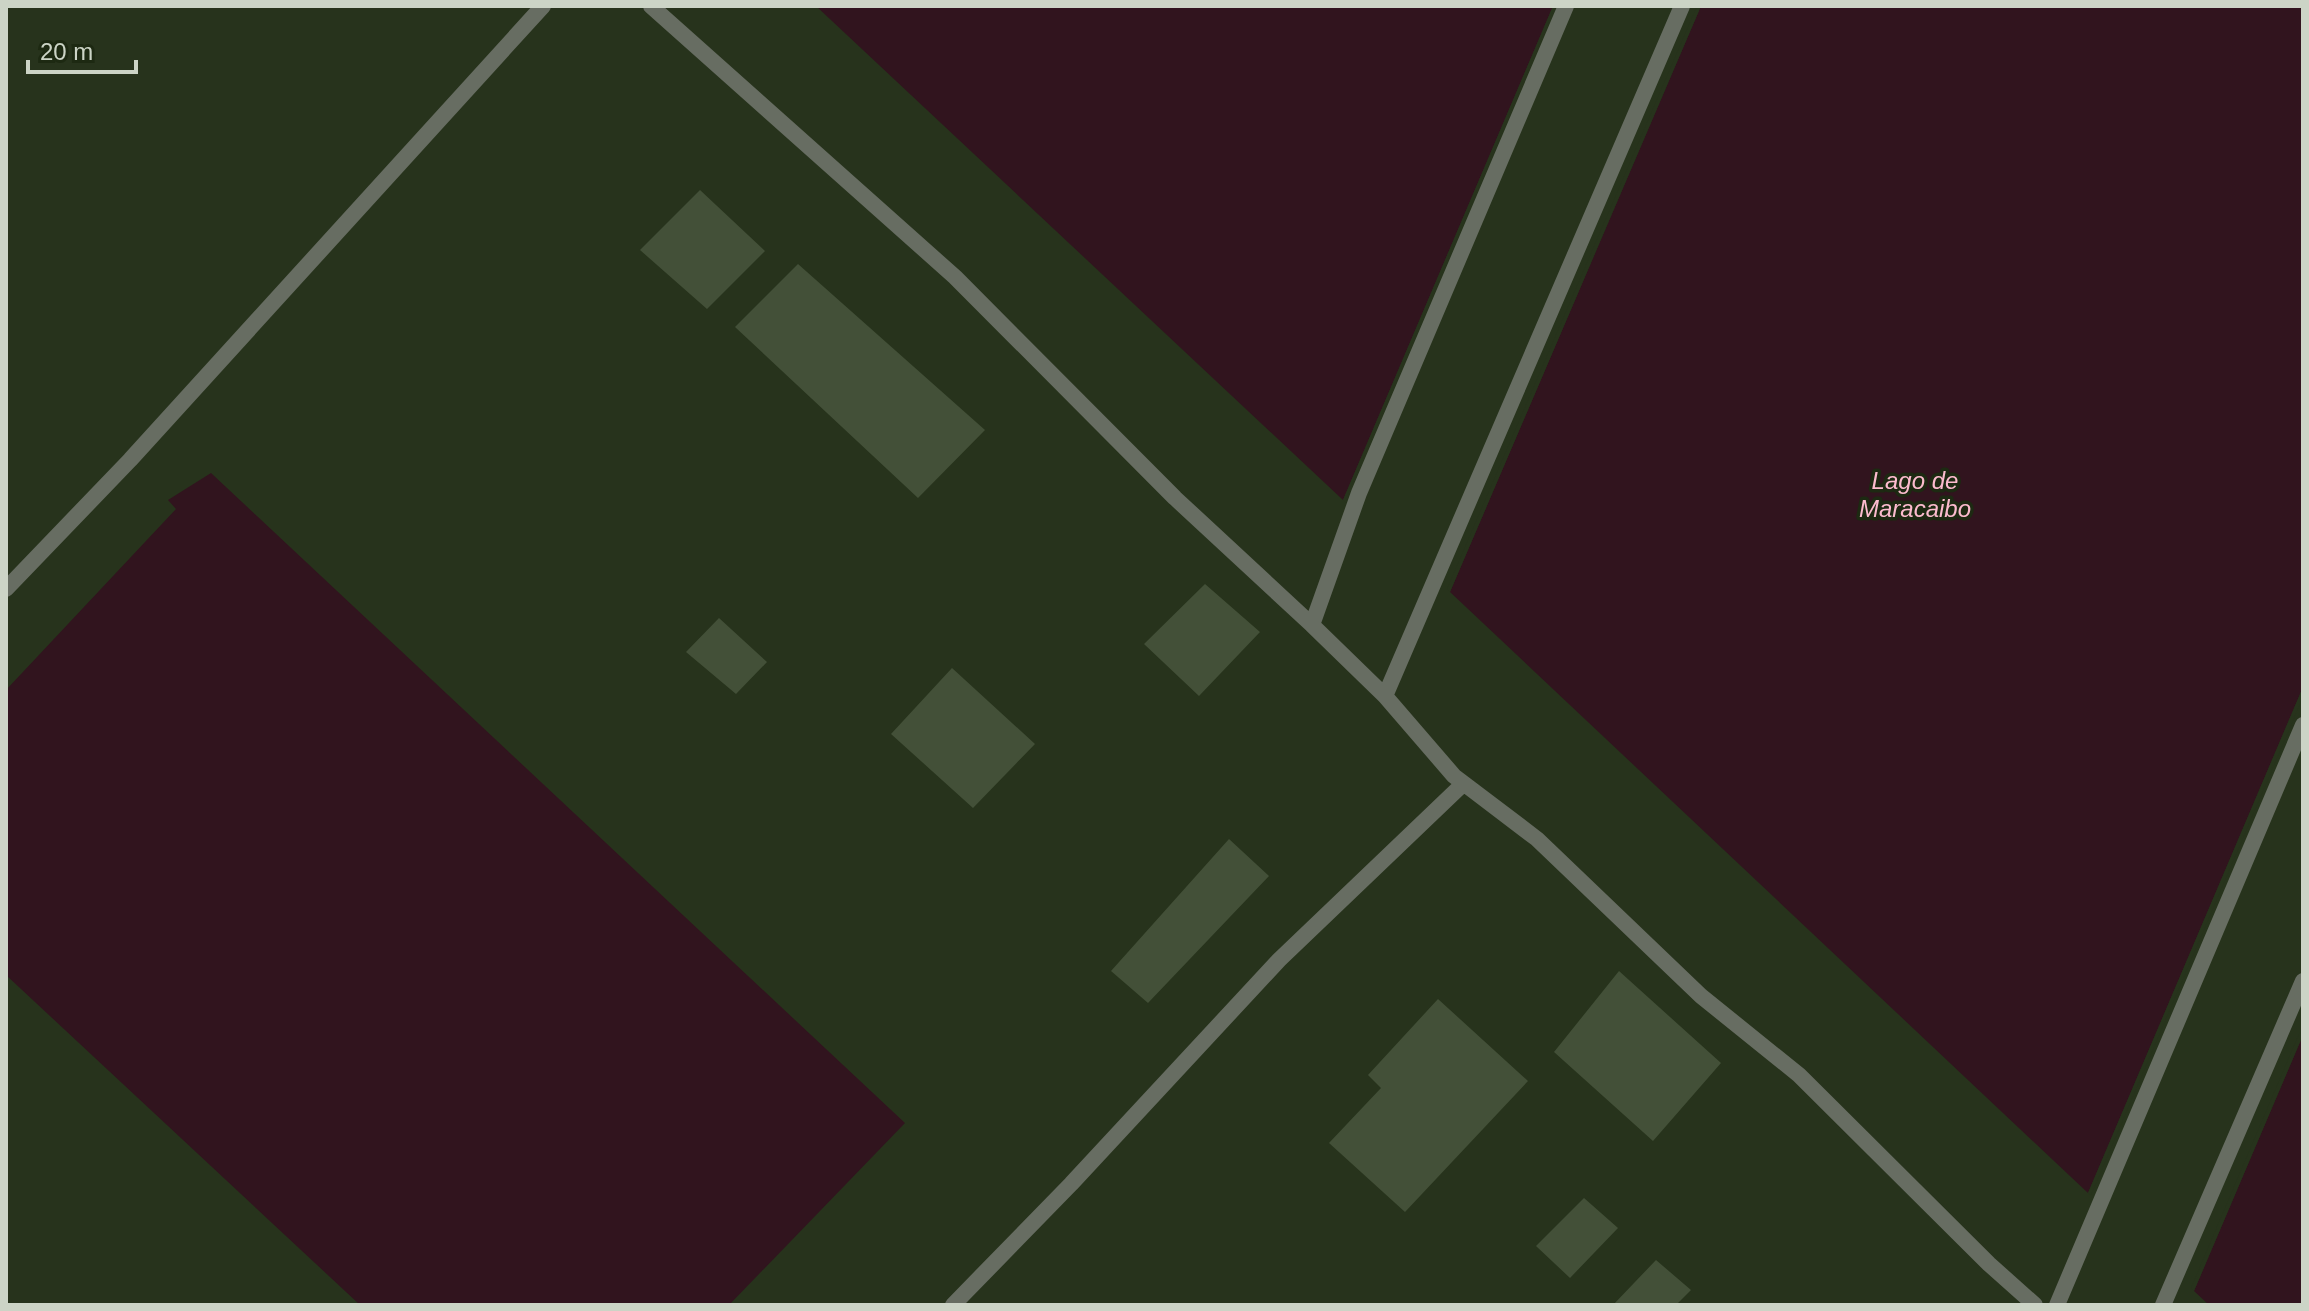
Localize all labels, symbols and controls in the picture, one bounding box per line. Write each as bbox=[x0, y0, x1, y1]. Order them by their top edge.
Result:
scale bar bbox=[28, 24, 136, 74]
text: 20 m bbox=[40, 38, 93, 65]
water label: Lago de Maracaibo bbox=[1859, 467, 1971, 522]

